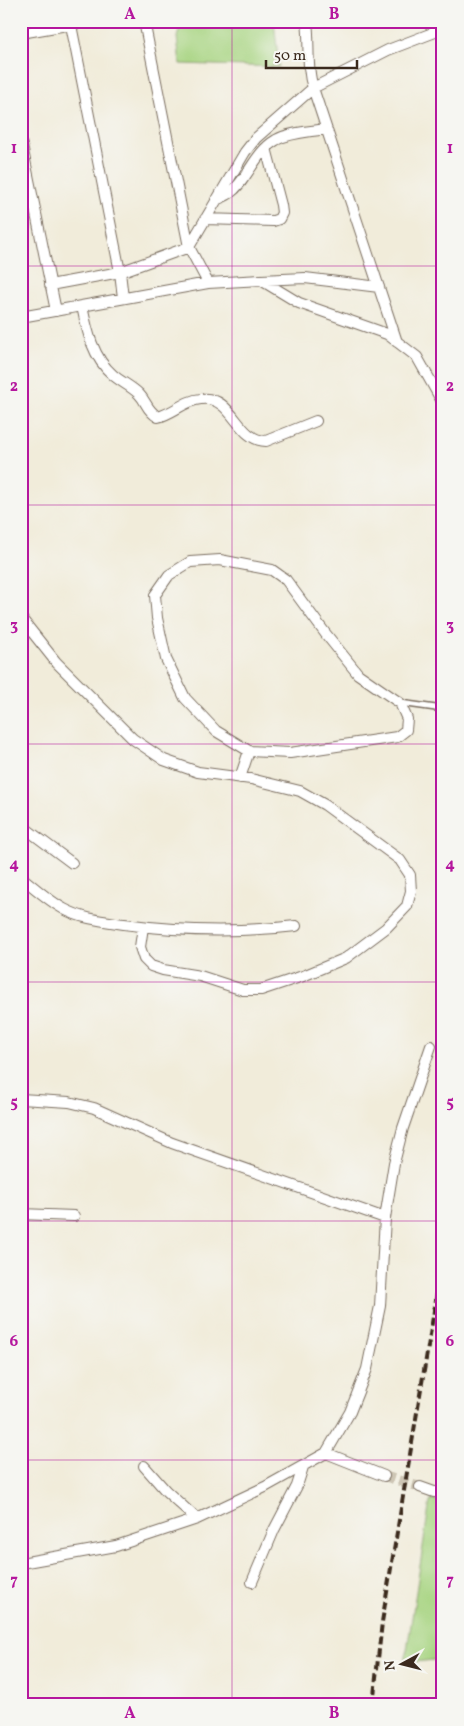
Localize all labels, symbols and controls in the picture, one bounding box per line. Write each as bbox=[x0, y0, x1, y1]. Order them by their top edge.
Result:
text: A bbox=[124, 4, 136, 26]
text: B bbox=[329, 4, 340, 26]
scale bar bbox=[266, 38, 358, 70]
text: 50 m bbox=[274, 46, 306, 67]
text: 1 bbox=[11, 138, 17, 160]
text: 1 bbox=[447, 138, 453, 160]
text: 2 bbox=[10, 376, 18, 398]
text: 2 bbox=[446, 376, 454, 398]
text: 3 bbox=[10, 615, 18, 637]
text: 3 bbox=[446, 615, 454, 637]
text: 4 bbox=[9, 854, 19, 876]
text: 4 bbox=[445, 854, 455, 876]
text: 5 bbox=[10, 1092, 18, 1114]
text: 5 bbox=[446, 1092, 454, 1114]
text: 6 bbox=[10, 1331, 19, 1353]
text: 6 bbox=[446, 1331, 455, 1353]
text: 7 bbox=[10, 1570, 18, 1592]
text: 7 bbox=[446, 1570, 454, 1592]
north arrow bbox=[376, 1638, 426, 1688]
text: N bbox=[381, 1659, 401, 1672]
text: A bbox=[124, 1703, 136, 1725]
text: B bbox=[329, 1703, 340, 1725]

